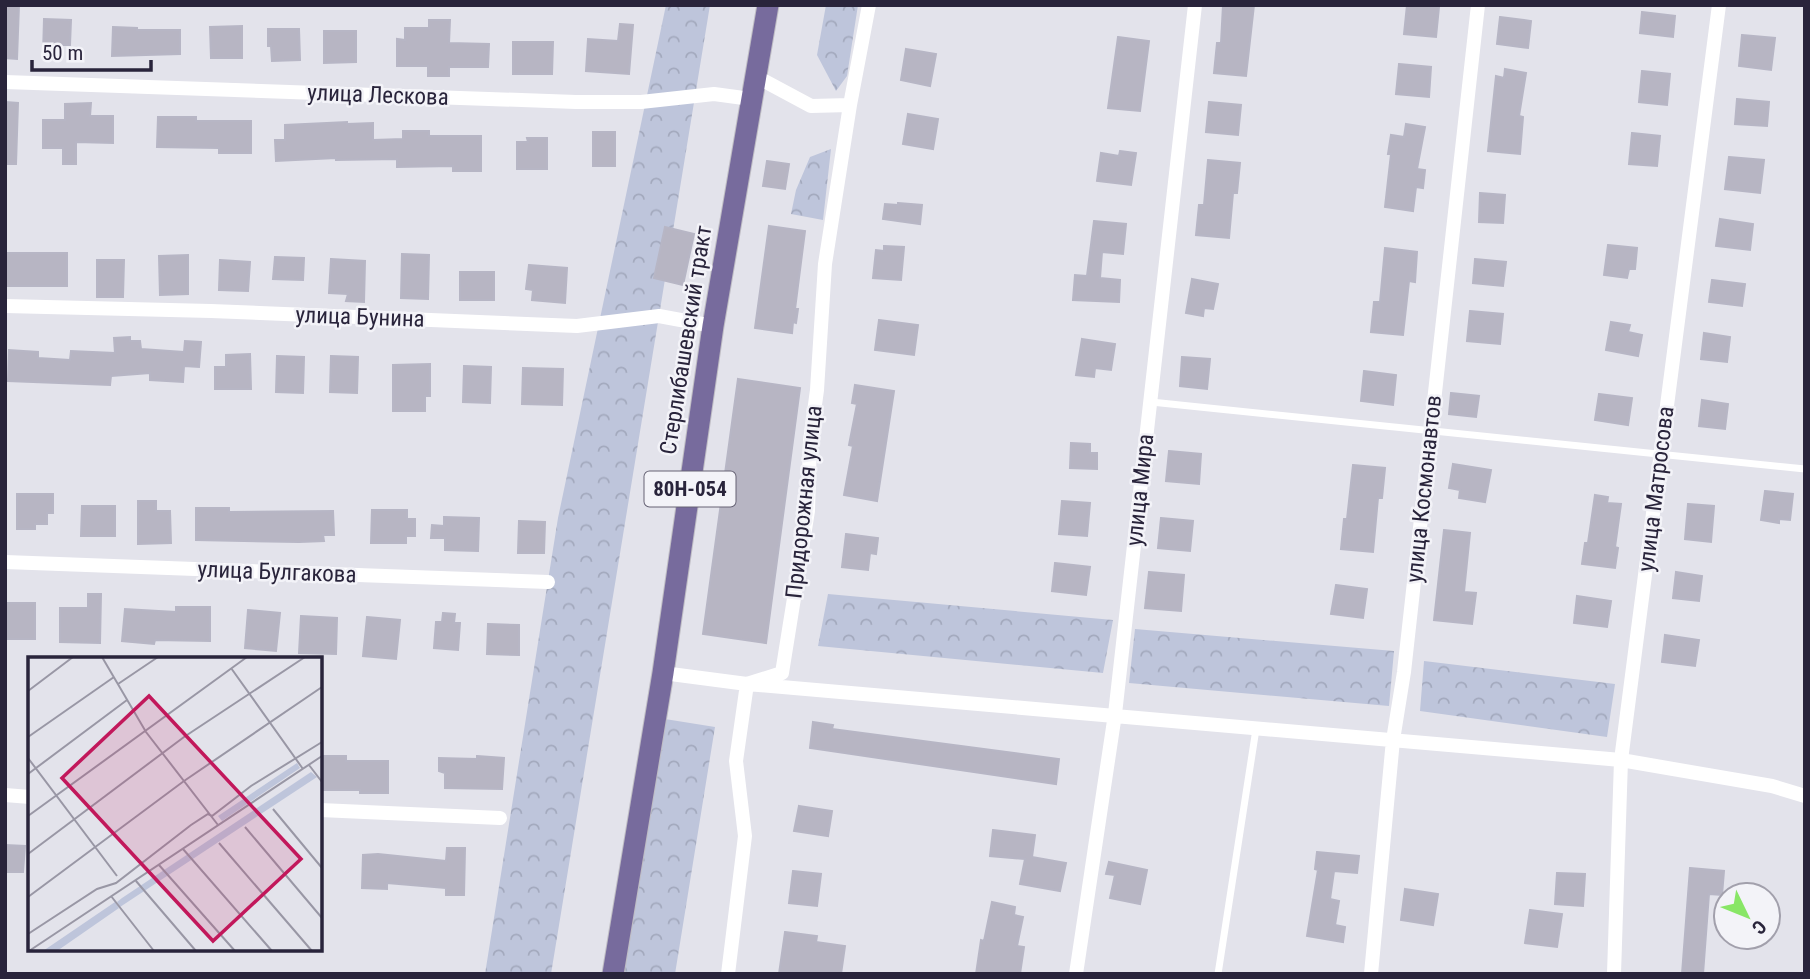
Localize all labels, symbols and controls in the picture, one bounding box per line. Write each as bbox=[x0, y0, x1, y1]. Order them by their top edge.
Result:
scale bar bbox=[32, 28, 150, 72]
text: 50 m bbox=[42, 41, 83, 65]
street label: улица Лескова bbox=[307, 79, 449, 111]
street label: Стерлибашевский тракт bbox=[655, 223, 717, 456]
street label: улица Бунина bbox=[295, 301, 425, 333]
street label: улица Космонавтов bbox=[1401, 394, 1447, 584]
street label: Придорожная улица bbox=[780, 404, 828, 600]
street label: улица Матросова bbox=[1632, 405, 1680, 573]
street label: улица Мира bbox=[1121, 433, 1159, 547]
road number: 80Н-054 bbox=[644, 472, 736, 506]
street label: улица Булгакова bbox=[197, 556, 357, 588]
inset map bbox=[28, 657, 322, 951]
north arrow bbox=[1712, 881, 1782, 951]
text: С bbox=[1747, 915, 1771, 939]

